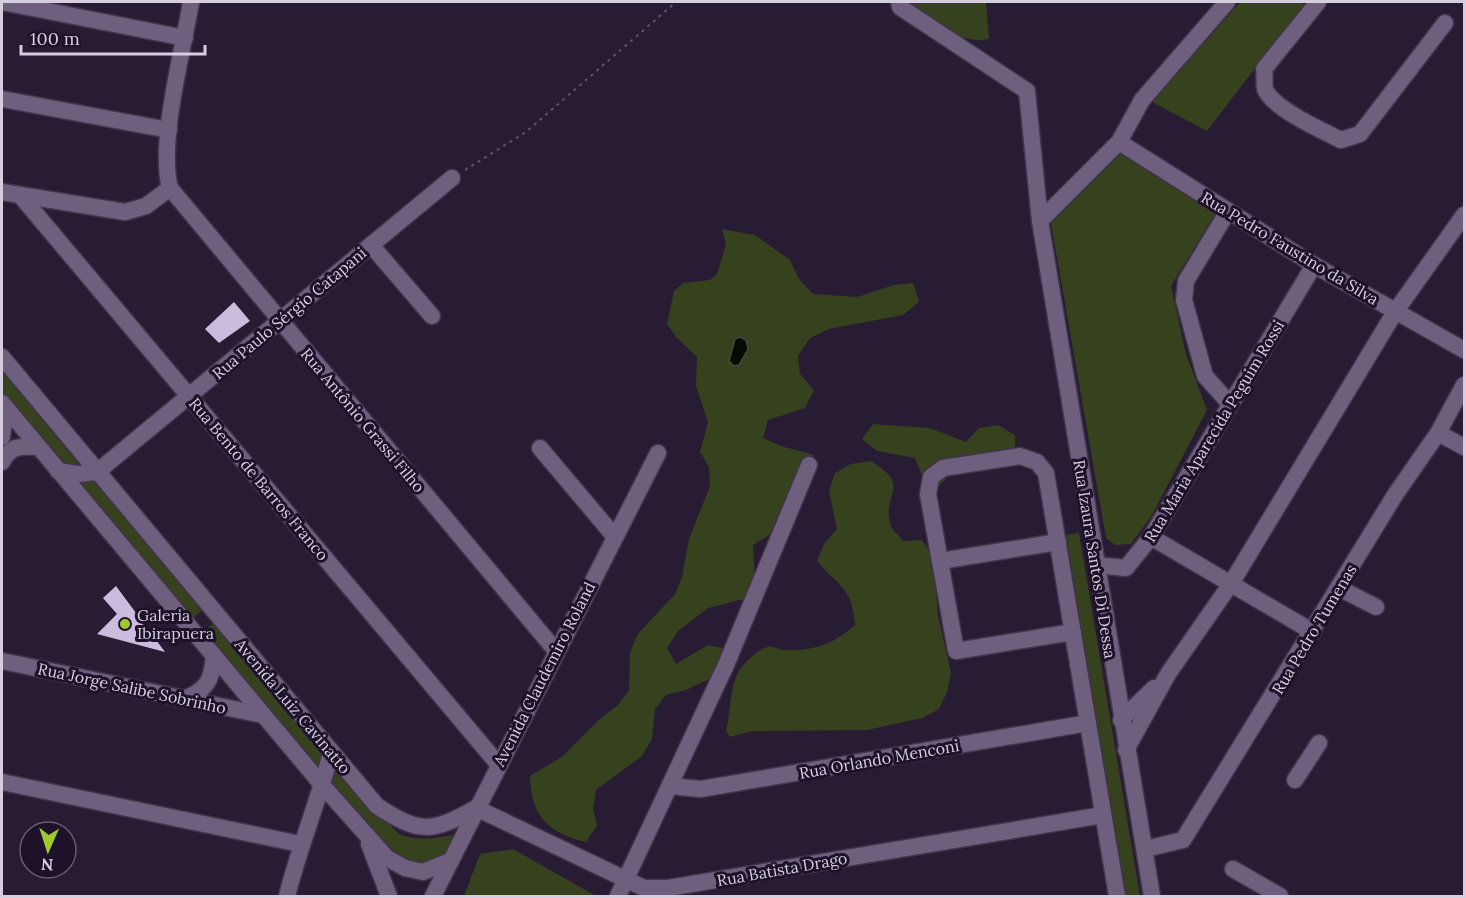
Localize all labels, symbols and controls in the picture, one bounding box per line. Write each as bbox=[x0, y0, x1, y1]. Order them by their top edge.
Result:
scale bar bbox=[21, 18, 206, 56]
text: 100 m bbox=[30, 27, 80, 50]
street label: Rua Pedro Faustino da Silva bbox=[1198, 187, 1382, 309]
street label: Rua Paulo Sérgio Catapani bbox=[208, 243, 370, 383]
street label: Rua Maria Aparecida Peguim Rossi bbox=[1140, 316, 1288, 546]
street label: Rua Antônio Grassi Filho bbox=[297, 344, 429, 496]
street label: Rua Bento de Barros Franco bbox=[185, 393, 333, 565]
street label: Rua Izaura Santos Di Dessa bbox=[1069, 458, 1121, 660]
street label: Rua Pedro Tumenas bbox=[1267, 560, 1361, 698]
street label: Avenida Claudemiro Roland bbox=[488, 578, 600, 771]
place label: Galeria Ibirapuera bbox=[137, 605, 214, 643]
marker: Galeria Ibirapuera bbox=[118, 617, 132, 631]
street label: Avenida Luiz Cavinatto bbox=[230, 634, 355, 777]
street label: Rua Jorge Salibe Sobrinho bbox=[36, 658, 228, 718]
street label: Rua Orlando Menconi bbox=[797, 735, 961, 783]
north arrow bbox=[18, 820, 78, 880]
street label: Rua Batista Drago bbox=[715, 848, 849, 890]
text: N bbox=[41, 855, 54, 875]

